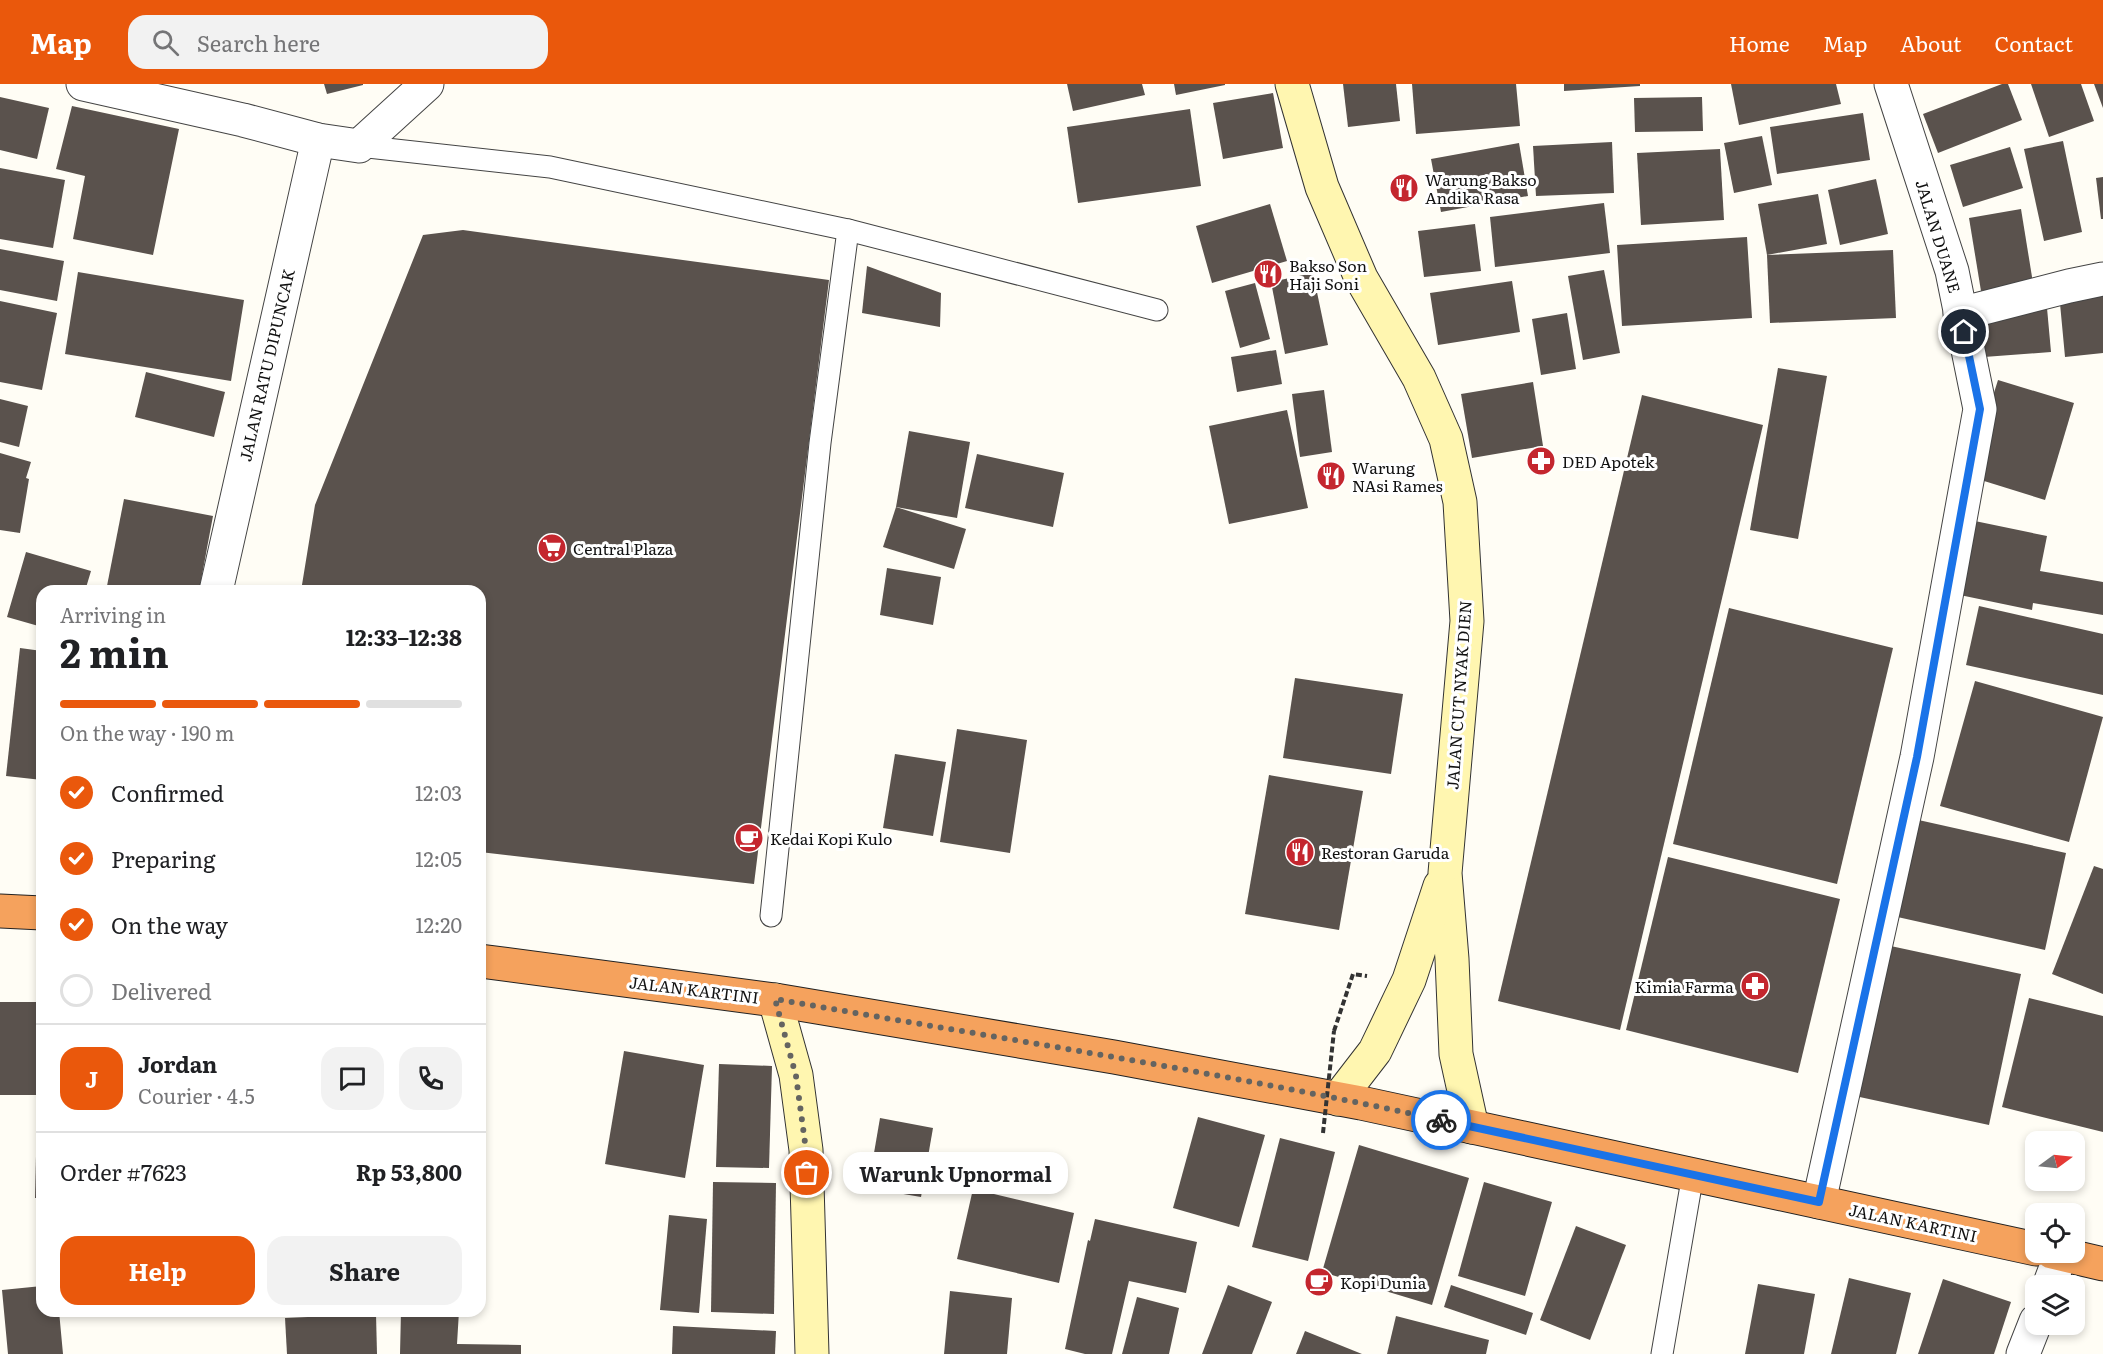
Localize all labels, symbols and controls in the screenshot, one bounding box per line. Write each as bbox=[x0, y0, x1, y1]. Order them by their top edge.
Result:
search box bbox=[128, 15, 548, 69]
text: Map bbox=[30, 21, 92, 63]
icon: search bbox=[149, 26, 182, 59]
text: Search here bbox=[197, 26, 320, 59]
text: Home bbox=[1729, 27, 1790, 58]
text: Map bbox=[1823, 27, 1867, 58]
text: About bbox=[1900, 27, 1962, 58]
text: Contact bbox=[1995, 27, 2073, 58]
place label: Warung Bakso Andika Rasa bbox=[1425, 167, 1537, 209]
restaurant icon: Warung Bakso Andika Rasa bbox=[1388, 172, 1420, 204]
street label: JALAN DUANE bbox=[1910, 176, 1968, 296]
place label: Bakso Son Haji Soni bbox=[1289, 253, 1368, 295]
restaurant icon: Bakso Son Haji Soni bbox=[1252, 258, 1284, 290]
street label: JALAN RATU DIPUNCAK bbox=[232, 266, 300, 464]
pin bbox=[1938, 306, 1989, 357]
icon: home bbox=[1947, 315, 1980, 348]
pharmacy icon: DED Apotek bbox=[1525, 445, 1557, 477]
place label: DED Apotek bbox=[1562, 449, 1655, 473]
place label: Warung NAsi Rames bbox=[1352, 455, 1443, 497]
restaurant icon: Warung NAsi Rames bbox=[1315, 460, 1347, 492]
supermarket icon: Central Plaza bbox=[536, 532, 568, 564]
place label: Central Plaza bbox=[573, 536, 674, 560]
text: Arriving in bbox=[60, 599, 166, 629]
street label: JALAN CUT NYAK DIEN bbox=[1439, 600, 1477, 790]
text: 12:33–12:38 bbox=[346, 620, 462, 653]
text: 2 min bbox=[60, 622, 169, 680]
text: On the way · 190 m bbox=[60, 717, 234, 747]
icon: check bbox=[60, 776, 93, 809]
text: Confirmed bbox=[111, 776, 224, 809]
text: 12:03 bbox=[415, 777, 462, 807]
cafe icon: Kedai Kopi Kulo bbox=[733, 822, 765, 854]
place label: Kedai Kopi Kulo bbox=[770, 826, 892, 850]
restaurant icon: Restoran Garuda bbox=[1284, 836, 1316, 868]
place label: Restoran Garuda bbox=[1321, 840, 1450, 864]
icon: check bbox=[60, 842, 93, 875]
text: Preparing bbox=[111, 842, 215, 875]
text: 12:05 bbox=[415, 843, 462, 873]
icon: check bbox=[60, 908, 93, 941]
text: On the way bbox=[111, 908, 228, 941]
text: 12:20 bbox=[416, 909, 462, 939]
street label: JALAN KARTINI bbox=[628, 969, 760, 1009]
pharmacy icon: Kimia Farma bbox=[1739, 970, 1771, 1002]
text: Delivered bbox=[111, 974, 212, 1007]
place label: Kimia Farma bbox=[1635, 974, 1734, 998]
text: Jordan bbox=[138, 1047, 217, 1080]
button: chat bbox=[321, 1047, 384, 1110]
button: phone bbox=[399, 1047, 462, 1110]
text: J bbox=[85, 1062, 98, 1095]
text: Courier · 4.5 bbox=[138, 1080, 255, 1110]
courier bbox=[1411, 1090, 1471, 1150]
icon: bike bbox=[1425, 1104, 1458, 1137]
north arrow bbox=[2025, 1131, 2085, 1191]
map controls bbox=[2025, 1131, 2085, 1335]
pin bbox=[781, 1147, 832, 1198]
callout: Warunk Upnormal bbox=[843, 1152, 1068, 1194]
text: Order #7623 bbox=[60, 1155, 187, 1188]
text: Rp 53,800 bbox=[356, 1155, 462, 1188]
icon: bag bbox=[790, 1156, 823, 1189]
text: Warunk Upnormal bbox=[859, 1158, 1052, 1188]
street label: JALAN KARTINI bbox=[1847, 1197, 1979, 1247]
button: locate bbox=[2025, 1203, 2085, 1263]
button: Help bbox=[60, 1236, 255, 1305]
button: Share bbox=[267, 1236, 462, 1305]
cafe icon: Kopi Dunia bbox=[1303, 1266, 1335, 1298]
place label: Kopi Dunia bbox=[1340, 1270, 1427, 1294]
button: layers bbox=[2025, 1275, 2085, 1335]

